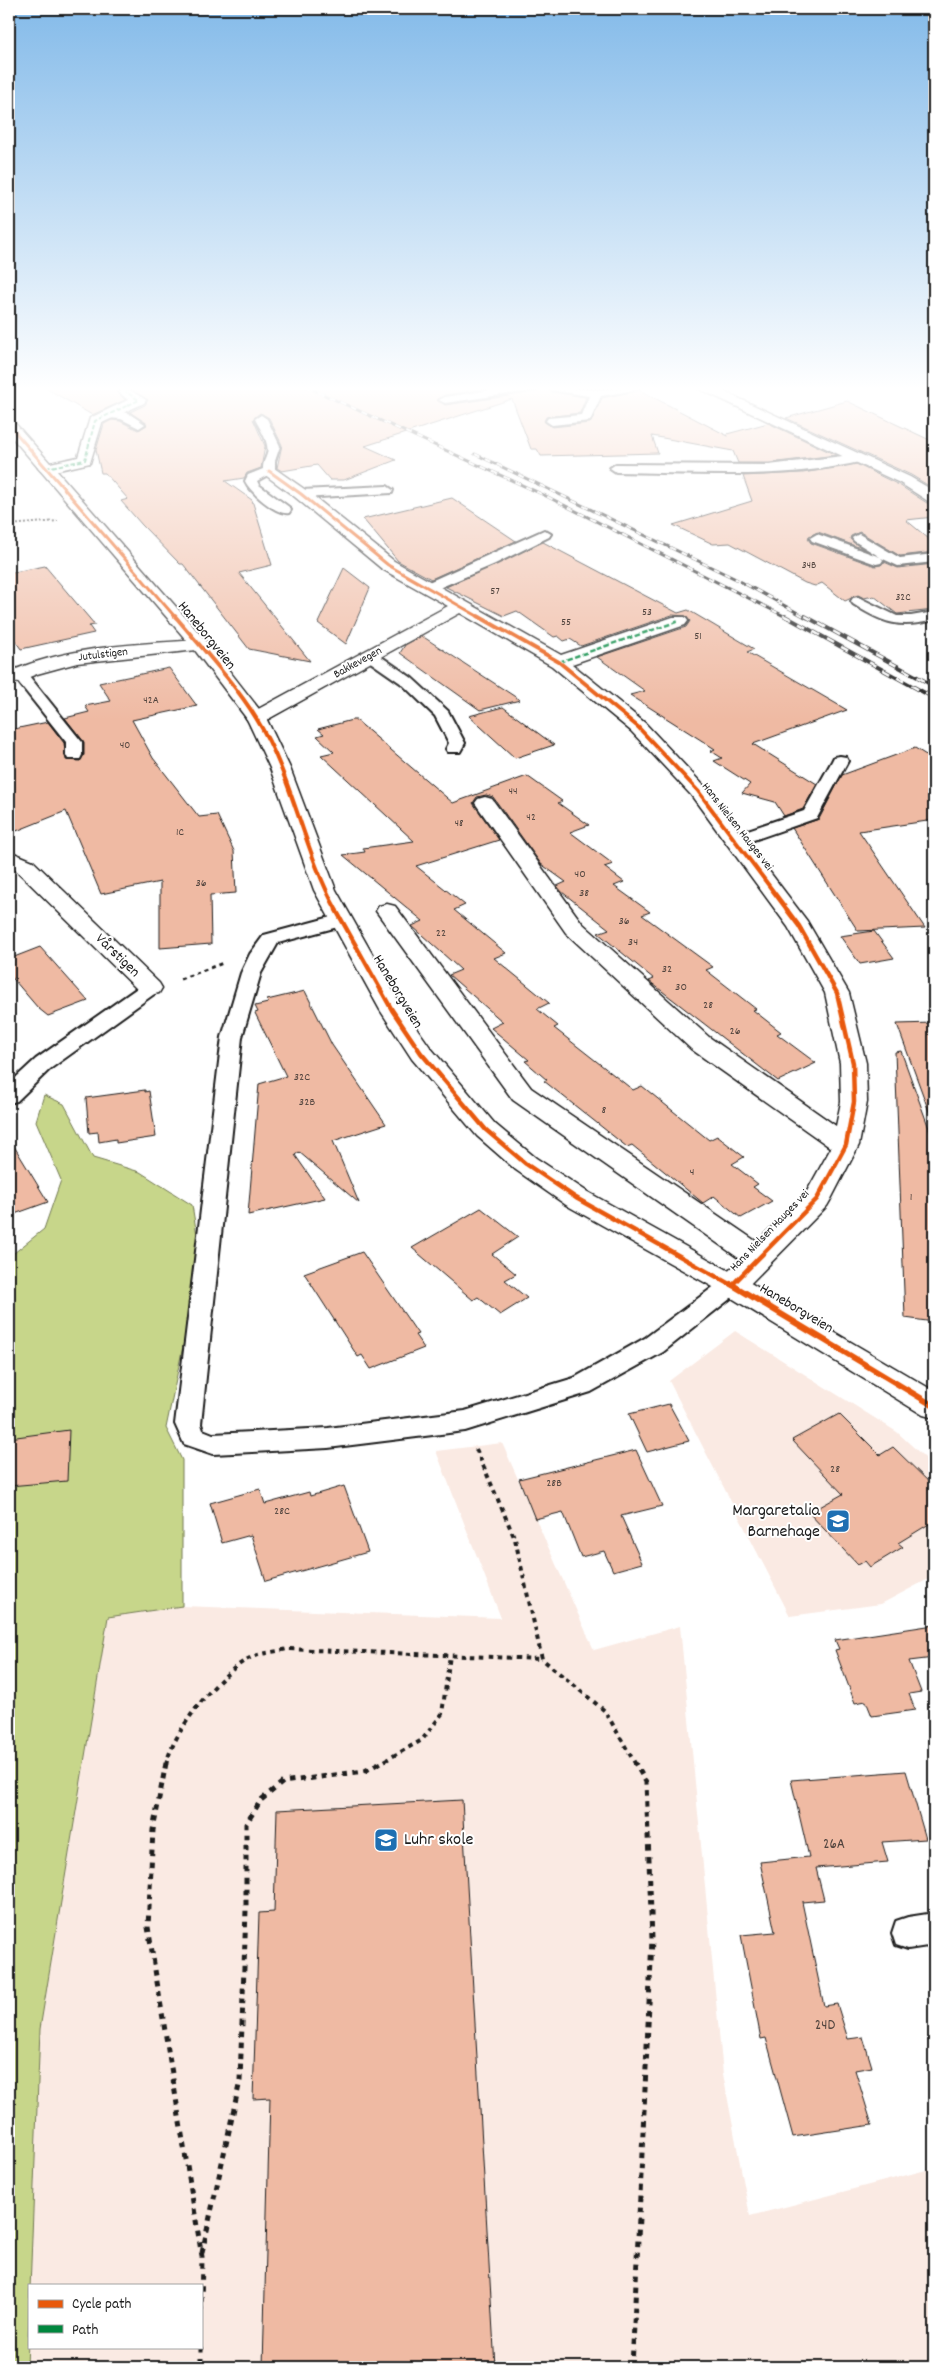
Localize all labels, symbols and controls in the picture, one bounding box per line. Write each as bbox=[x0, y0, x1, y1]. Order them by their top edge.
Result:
house number: 34B bbox=[802, 558, 816, 574]
house number: 57 bbox=[490, 584, 500, 600]
house number: 32C bbox=[895, 590, 911, 606]
street label: Haneborgveien bbox=[171, 597, 241, 675]
house number: 53 bbox=[642, 605, 652, 621]
house number: 55 bbox=[561, 615, 571, 631]
house number: 51 bbox=[694, 629, 702, 645]
street label: Jutulstigen bbox=[77, 643, 129, 666]
street label: Bakkevegen bbox=[331, 643, 386, 683]
house number: 42A bbox=[143, 693, 159, 709]
house number: 40 bbox=[120, 738, 130, 754]
street label: Hans Nielsen Hauges vei bbox=[697, 779, 777, 875]
house number: 44 bbox=[508, 784, 518, 800]
house number: 42 bbox=[526, 810, 536, 826]
house number: 48 bbox=[455, 816, 463, 832]
house number: 1C bbox=[176, 825, 184, 841]
house number: 40 bbox=[574, 866, 586, 883]
house number: 36 bbox=[195, 875, 207, 892]
house number: 38 bbox=[579, 885, 589, 902]
house number: 36 bbox=[618, 913, 630, 930]
house number: 22 bbox=[436, 925, 446, 942]
street label: Vårstigen bbox=[90, 929, 144, 983]
house number: 34 bbox=[628, 934, 638, 951]
street label: Haneborgveien bbox=[366, 951, 428, 1033]
house number: 32 bbox=[662, 961, 672, 978]
house number: 30 bbox=[675, 979, 687, 996]
house number: 28 bbox=[703, 997, 713, 1014]
house number: 26 bbox=[729, 1023, 741, 1040]
house number: 32C bbox=[294, 1069, 310, 1086]
house number: 32B bbox=[299, 1094, 315, 1111]
house number: 8 bbox=[602, 1102, 607, 1119]
house number: 4 bbox=[690, 1164, 695, 1181]
street label: Hans Nielsen Hauges vei bbox=[726, 1186, 814, 1276]
house number: 1 bbox=[910, 1189, 912, 1206]
street label: Haneborgveien bbox=[755, 1278, 837, 1340]
house number: 28 bbox=[830, 1461, 840, 1478]
house number: 28B bbox=[546, 1475, 562, 1492]
place label: Margaretalia Barnehage bbox=[732, 1499, 821, 1545]
house number: 28C bbox=[274, 1503, 290, 1520]
school or university icon: Margaretalia Barnehage bbox=[825, 1508, 851, 1534]
school or university icon: Luhr skole bbox=[373, 1827, 399, 1853]
place label: Luhr skole bbox=[404, 1828, 473, 1853]
house number: 26A bbox=[823, 1834, 845, 1856]
house number: 24D bbox=[815, 2015, 836, 2037]
legend bbox=[28, 2284, 202, 2348]
text: Cycle path bbox=[72, 2294, 132, 2316]
text: Path bbox=[72, 2320, 98, 2342]

